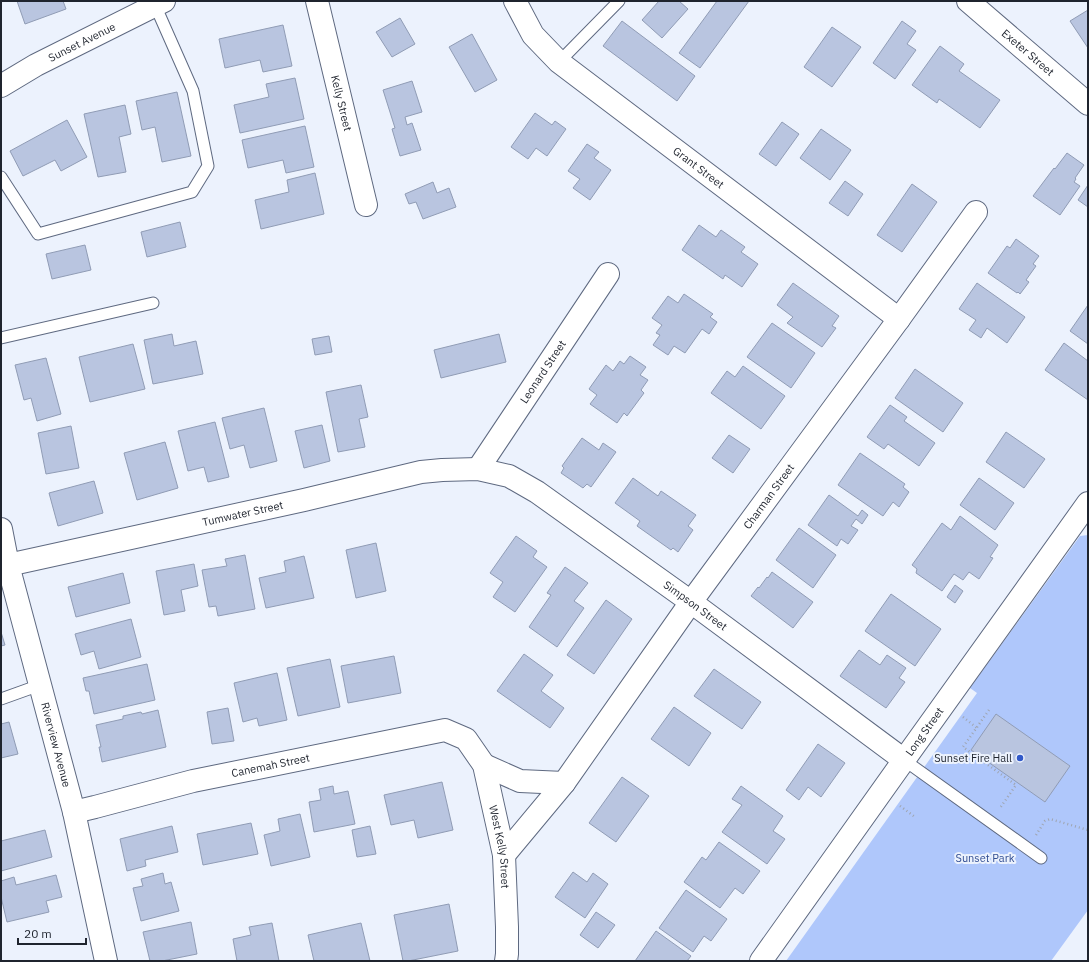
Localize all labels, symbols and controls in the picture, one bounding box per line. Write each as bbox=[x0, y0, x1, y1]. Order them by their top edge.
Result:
street label: Sunset Avenue bbox=[46, 19, 118, 65]
street label: Exeter Street bbox=[999, 26, 1057, 79]
street label: Kelly Street bbox=[328, 74, 355, 133]
street label: Grant Street bbox=[670, 144, 727, 191]
street label: Leonard Street bbox=[517, 337, 569, 406]
street label: Charman Street bbox=[740, 461, 797, 532]
street label: Tumwater Street bbox=[201, 498, 285, 529]
street label: Simpson Street bbox=[661, 578, 730, 634]
street label: Riverview Avenue bbox=[38, 701, 74, 789]
street label: Long Street bbox=[902, 704, 947, 759]
street label: Canemah Street bbox=[230, 751, 311, 780]
place label: Sunset Fire Hall bbox=[934, 751, 1012, 765]
marker: Sunset Fire Hall bbox=[1015, 753, 1025, 763]
street label: West Kelly Street bbox=[486, 804, 512, 889]
park label: Sunset Park bbox=[955, 851, 1015, 865]
scale bar bbox=[18, 920, 86, 946]
text: 20 m bbox=[24, 926, 52, 941]

